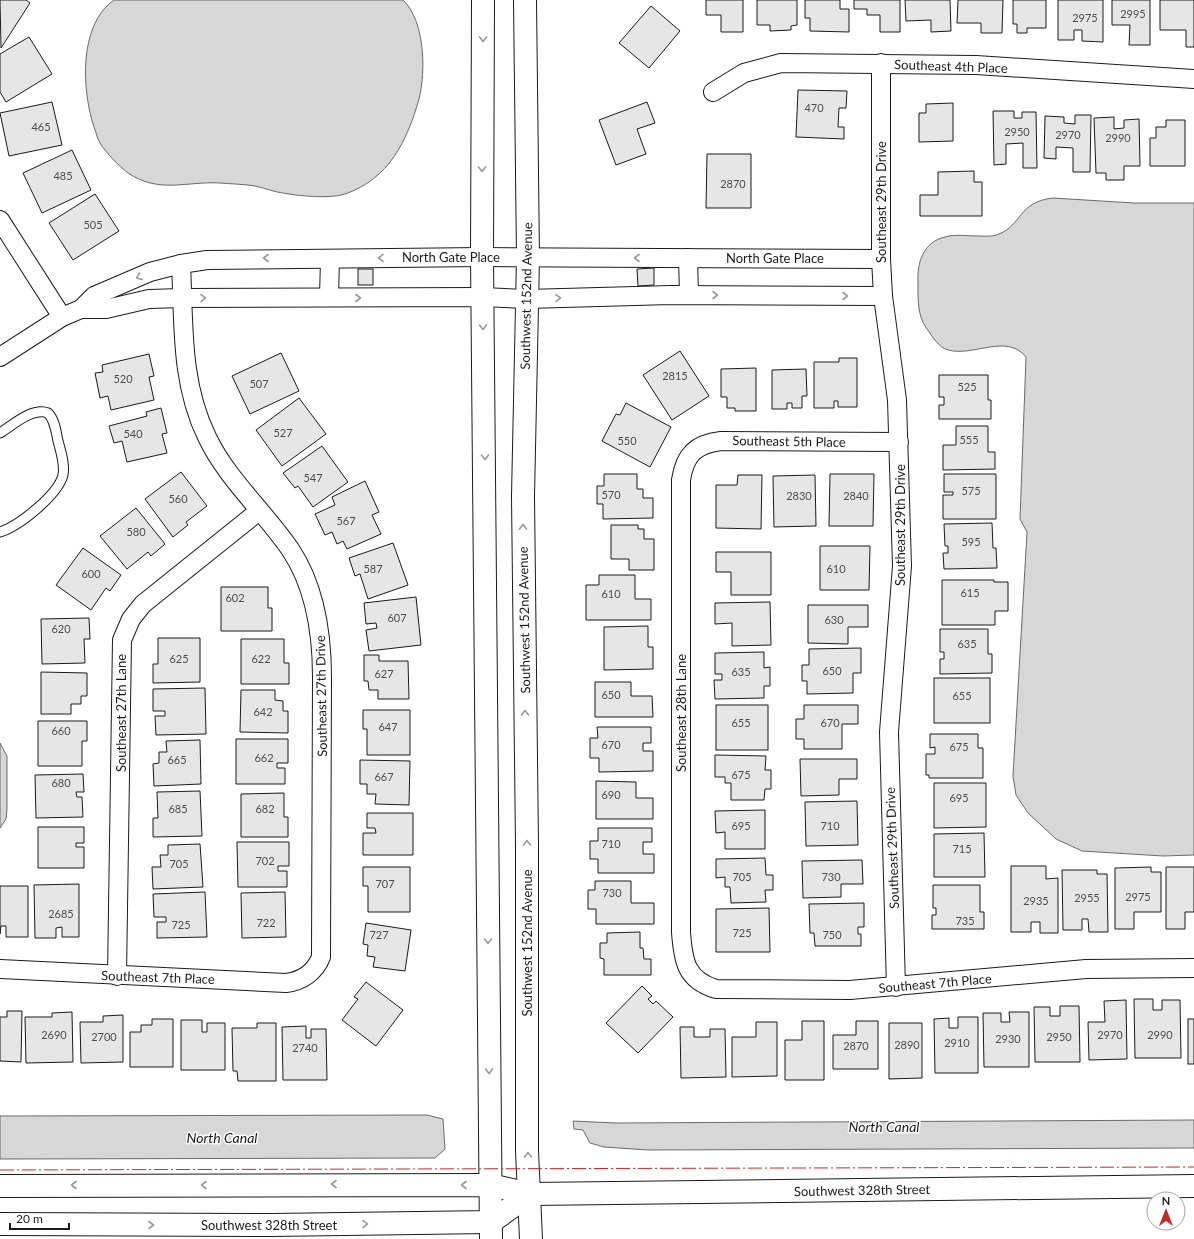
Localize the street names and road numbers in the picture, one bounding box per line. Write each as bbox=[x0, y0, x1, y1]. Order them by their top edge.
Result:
street label: Southeast 4th Place bbox=[894, 56, 1008, 76]
street label: Southeast 29th Drive bbox=[873, 141, 889, 263]
street label: Southwest 152nd Avenue bbox=[517, 222, 535, 370]
street label: North Gate Place bbox=[402, 249, 500, 265]
street label: North Gate Place bbox=[726, 250, 824, 266]
street label: Southeast 5th Place bbox=[732, 432, 846, 450]
street label: Southeast 29th Drive bbox=[892, 464, 908, 586]
street label: Southwest 152nd Avenue bbox=[515, 546, 533, 694]
street label: Southeast 27th Drive bbox=[312, 635, 330, 757]
street label: Southeast 27th Lane bbox=[113, 654, 129, 772]
street label: Southeast 28th Lane bbox=[673, 654, 689, 772]
street label: Southeast 29th Drive bbox=[882, 787, 902, 909]
street label: Southwest 152nd Avenue bbox=[519, 869, 535, 1017]
street label: Southeast 7th Place bbox=[101, 967, 215, 987]
street label: Southeast 7th Place bbox=[878, 970, 992, 996]
street label: Southwest 328th Street bbox=[794, 1181, 931, 1199]
street label: Southwest 328th Street bbox=[201, 1217, 337, 1233]

